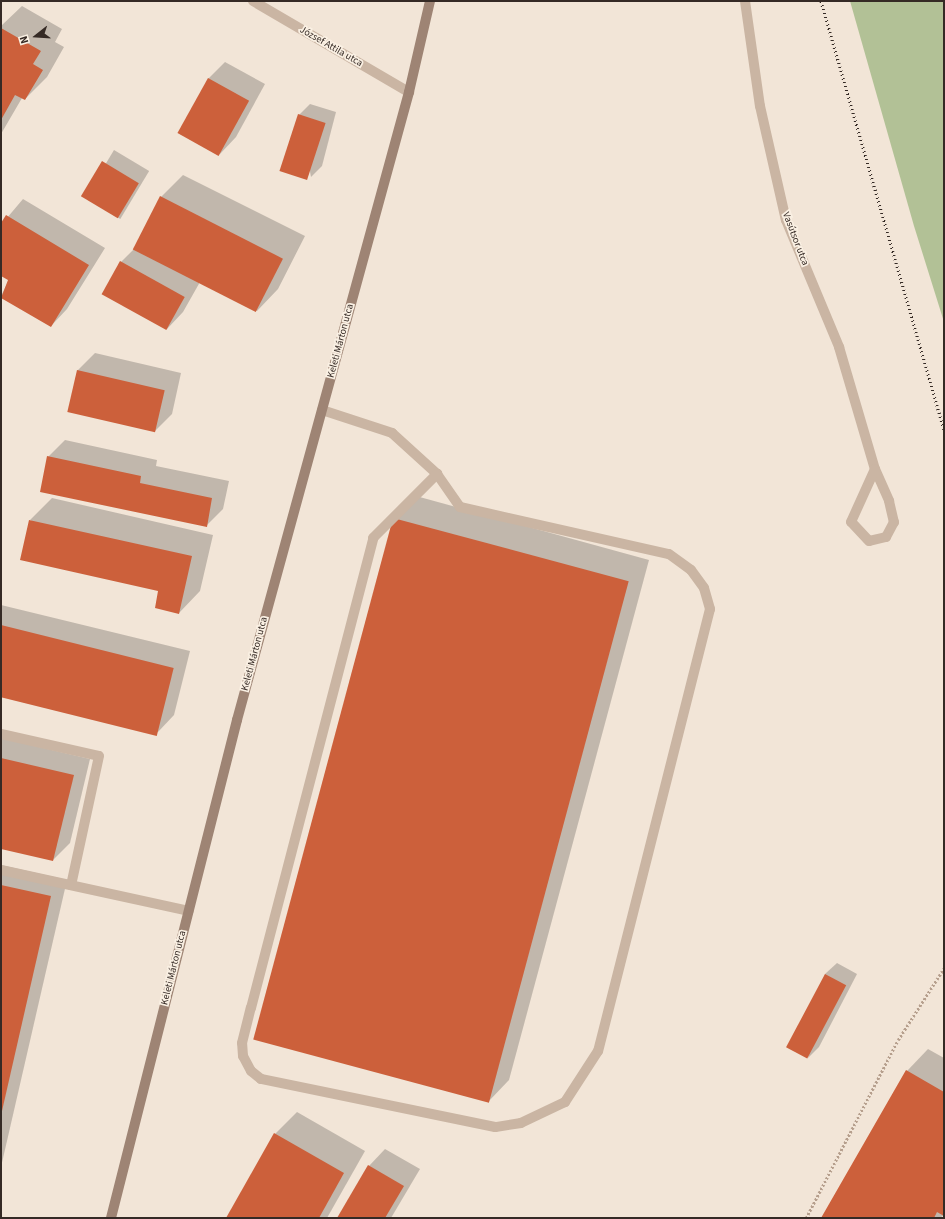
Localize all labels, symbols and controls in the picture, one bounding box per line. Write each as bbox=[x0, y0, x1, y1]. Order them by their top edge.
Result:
north arrow bbox=[16, 16, 56, 56]
street label: József Attila utca bbox=[297, 24, 365, 70]
text: N bbox=[16, 34, 32, 45]
street label: Vasútsor utca bbox=[779, 211, 811, 267]
street label: Keleti Márton utca bbox=[325, 303, 357, 379]
street label: Keleti Márton utca bbox=[239, 616, 271, 692]
street label: Keleti Márton utca bbox=[159, 930, 189, 1006]

